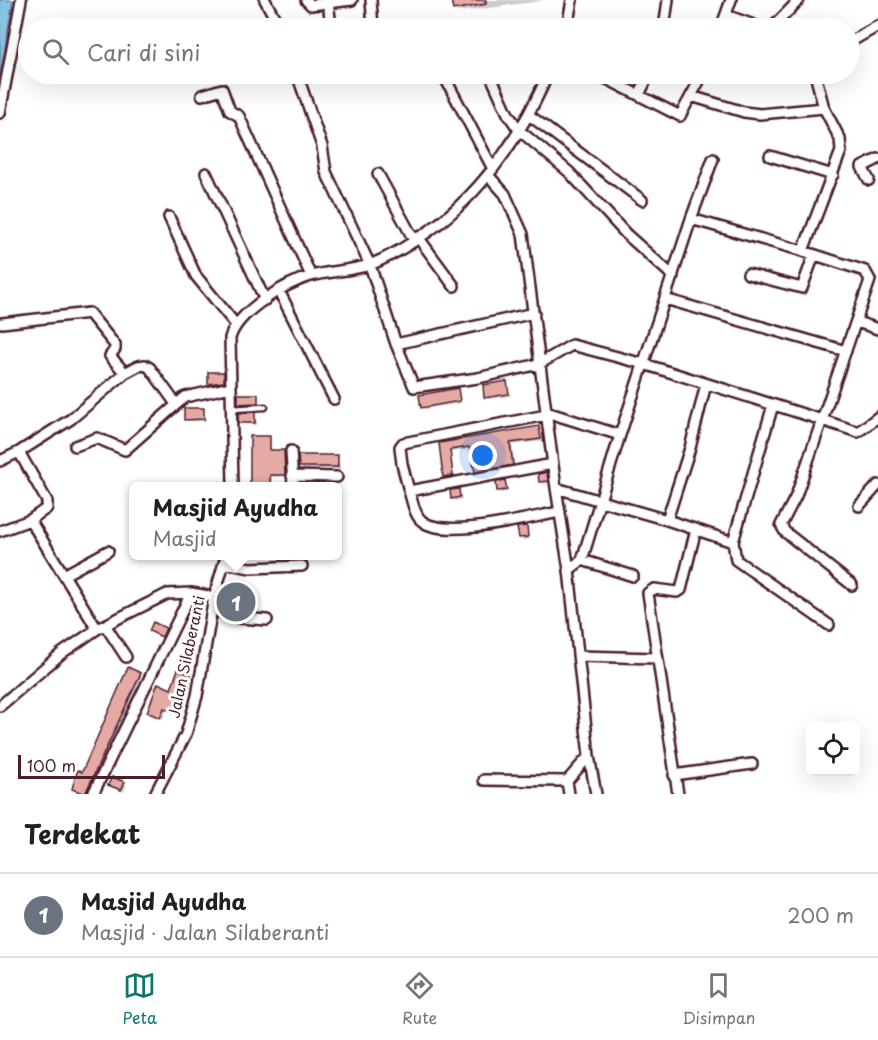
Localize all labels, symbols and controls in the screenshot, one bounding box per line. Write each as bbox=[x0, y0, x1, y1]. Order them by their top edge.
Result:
search box bbox=[18, 18, 860, 84]
icon: search bbox=[39, 35, 72, 68]
text: Cari di sini bbox=[87, 35, 200, 68]
your location bbox=[468, 441, 497, 470]
popup bbox=[129, 482, 342, 560]
text: Masjid Ayudha bbox=[153, 490, 318, 523]
text: Masjid bbox=[153, 523, 217, 553]
pin: 1 bbox=[216, 580, 256, 624]
street label: Jalan Silaberanti bbox=[161, 593, 210, 720]
map controls bbox=[806, 722, 860, 776]
button: locate bbox=[806, 722, 860, 776]
scale bar bbox=[18, 752, 165, 780]
text: 100 m bbox=[27, 753, 76, 777]
text: Terdekat bbox=[24, 814, 141, 853]
text: Masjid Ayudha bbox=[81, 884, 246, 917]
text: 1 bbox=[39, 900, 48, 930]
text: 200 m bbox=[787, 900, 854, 930]
text: Masjid · Jalan Silaberanti bbox=[81, 917, 329, 947]
tab: Peta bbox=[123, 969, 157, 1029]
tab: Rute bbox=[402, 969, 437, 1029]
tab: Disimpan bbox=[682, 969, 755, 1029]

